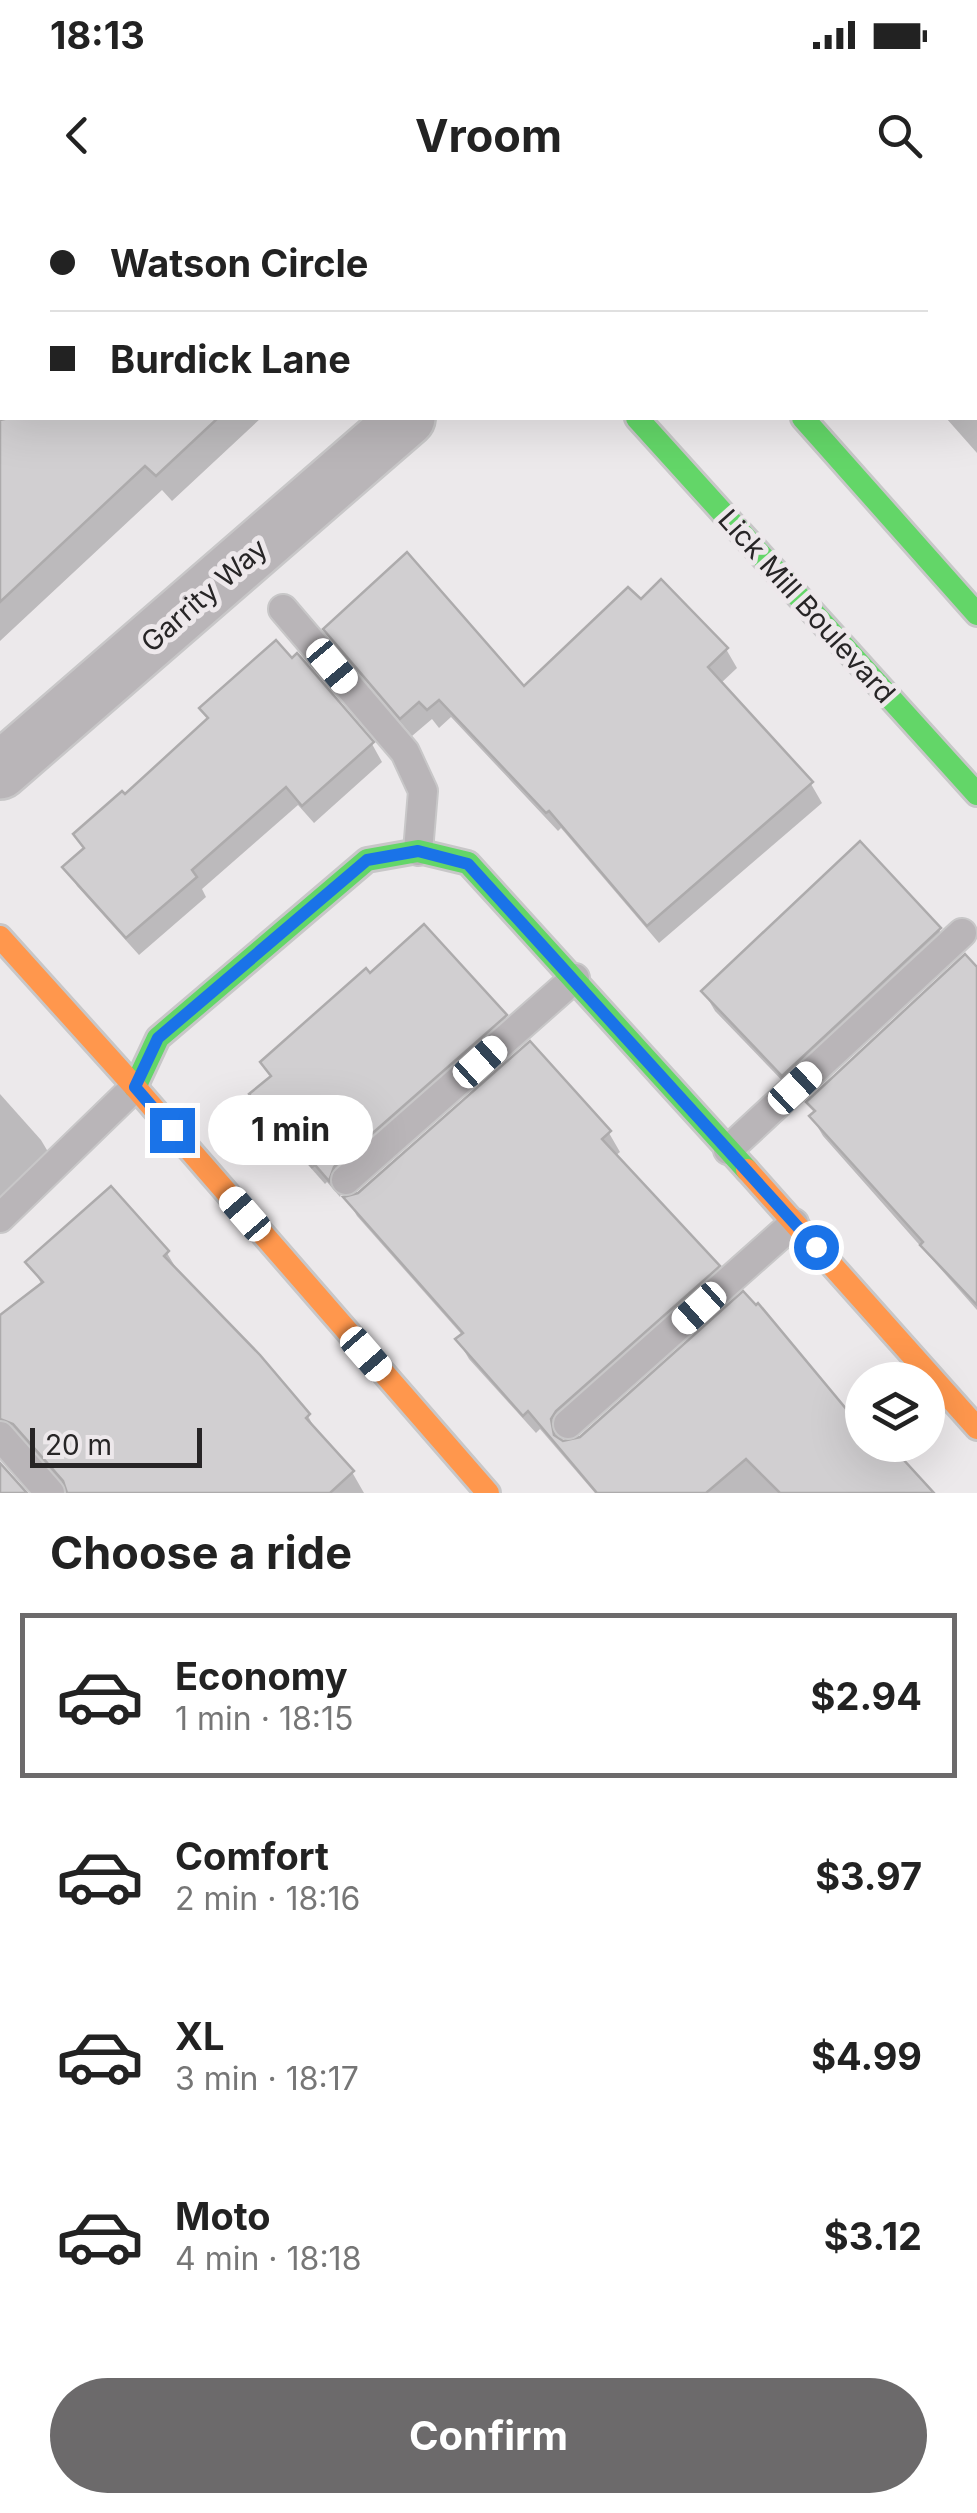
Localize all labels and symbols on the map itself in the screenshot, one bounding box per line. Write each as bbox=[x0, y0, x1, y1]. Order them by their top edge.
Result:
street label: Lick Mill Boulevard bbox=[711, 502, 903, 710]
street label: Garrity Way bbox=[134, 531, 274, 659]
car bbox=[301, 633, 363, 699]
car bbox=[448, 1031, 512, 1093]
car bbox=[763, 1057, 827, 1119]
callout: 1 min bbox=[207, 1095, 372, 1165]
route end bbox=[150, 1108, 195, 1153]
car bbox=[214, 1182, 276, 1246]
route start bbox=[794, 1225, 839, 1270]
car bbox=[667, 1277, 731, 1339]
car bbox=[335, 1322, 397, 1386]
scale bar bbox=[30, 1423, 202, 1468]

